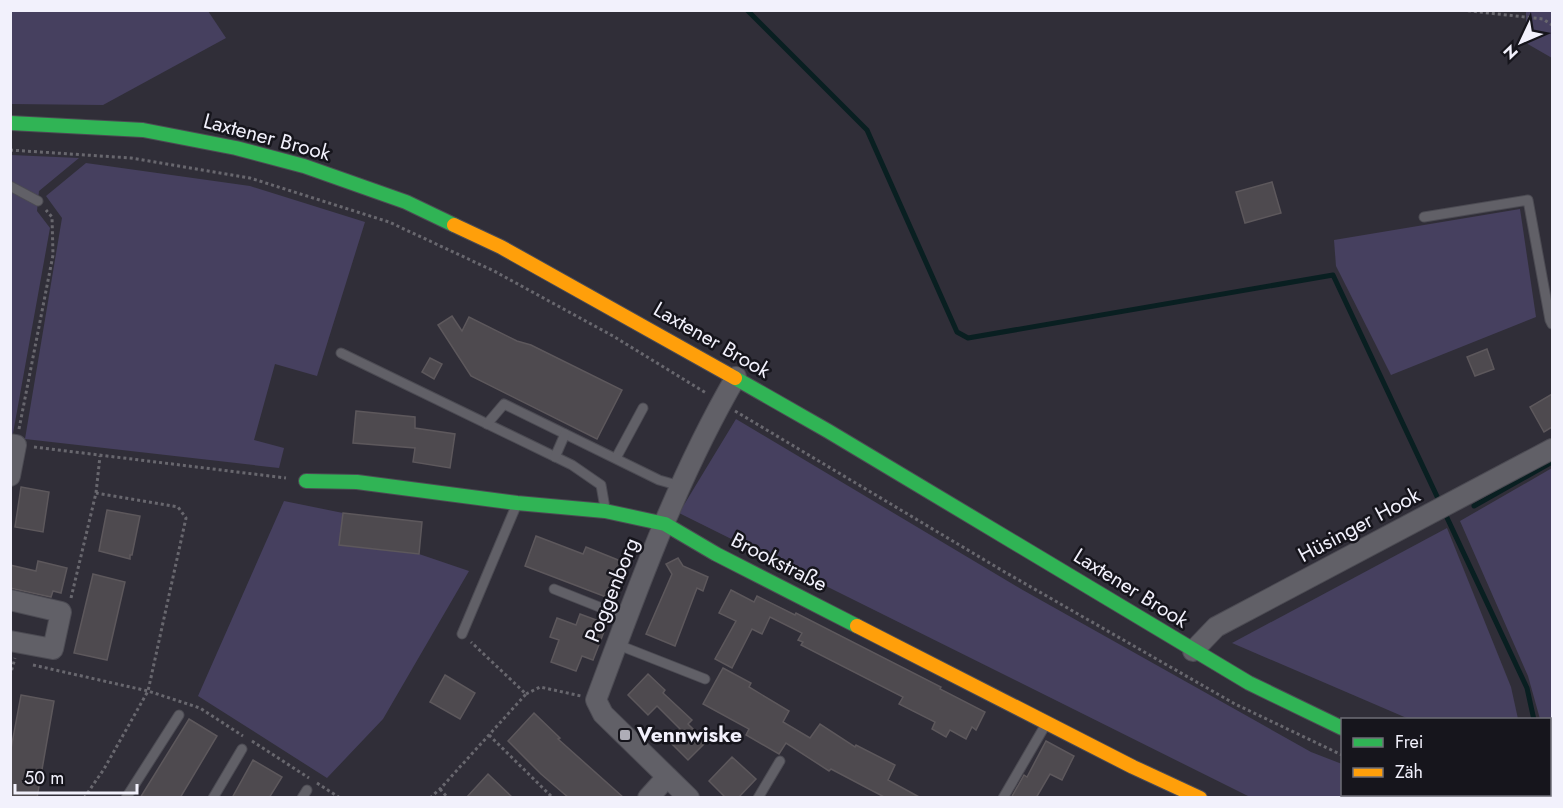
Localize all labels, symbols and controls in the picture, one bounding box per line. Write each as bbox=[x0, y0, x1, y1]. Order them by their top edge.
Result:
north arrow bbox=[1491, 12, 1551, 72]
text: N bbox=[1498, 40, 1523, 65]
street label: Laxtener Brook bbox=[200, 106, 335, 169]
street label: Laxtener Brook bbox=[648, 294, 777, 386]
street label: Hüsinger Hook bbox=[1293, 480, 1426, 570]
street label: Brookstraße bbox=[726, 525, 832, 599]
street label: Poggenborg bbox=[577, 533, 647, 647]
street label: Laxtener Brook bbox=[1068, 541, 1195, 636]
legend bbox=[1341, 718, 1551, 796]
place label: Vennwiske bbox=[636, 720, 742, 750]
marker: Vennwiske bbox=[618, 728, 632, 742]
text: Frei bbox=[1395, 729, 1424, 755]
scale bar bbox=[15, 757, 136, 795]
text: Zäh bbox=[1395, 759, 1423, 785]
text: 50 m bbox=[24, 765, 64, 791]

